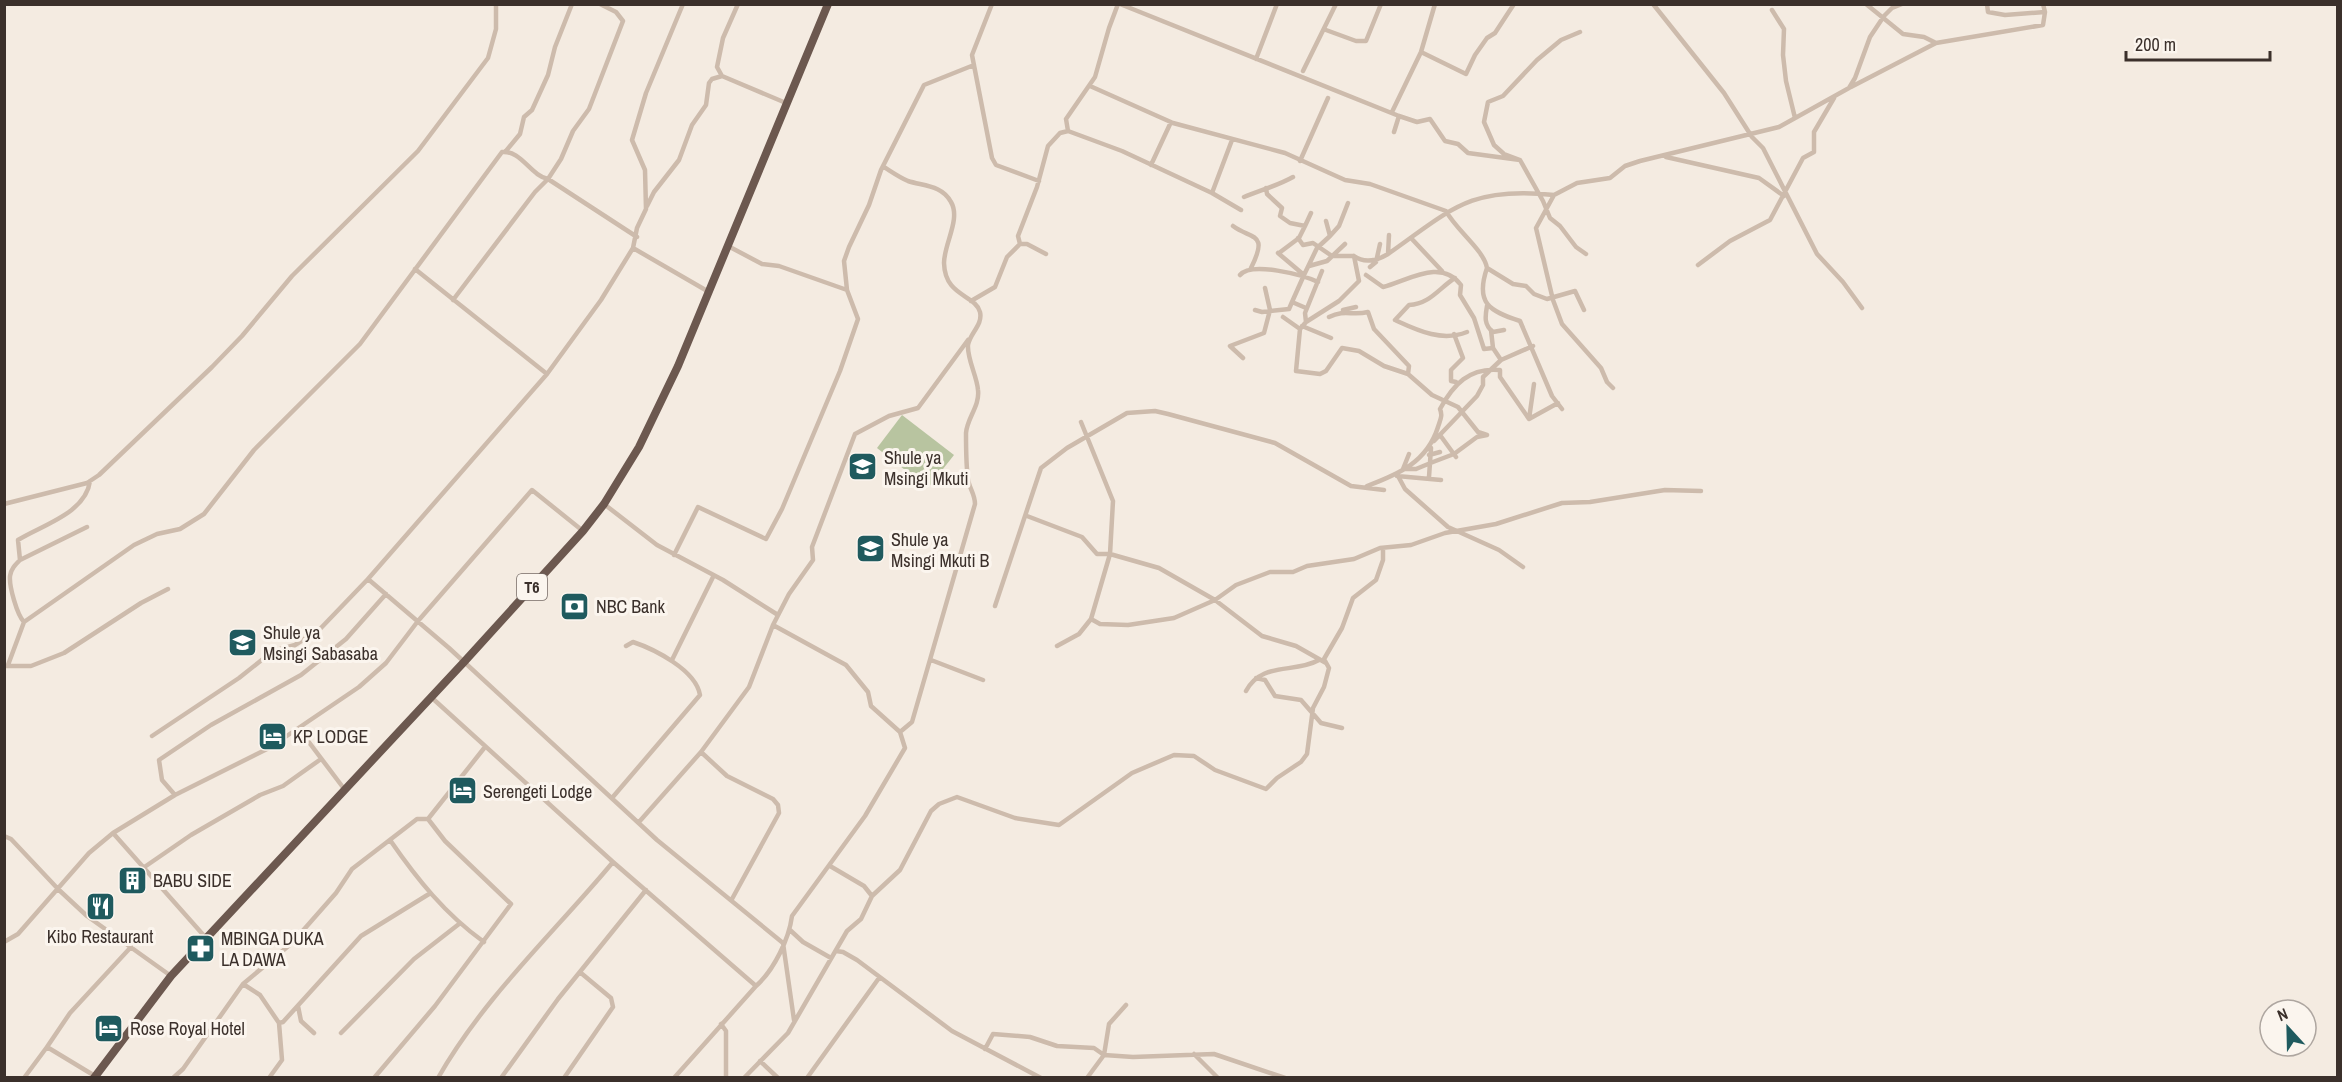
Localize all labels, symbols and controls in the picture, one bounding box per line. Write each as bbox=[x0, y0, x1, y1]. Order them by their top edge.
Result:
scale bar bbox=[2126, 24, 2270, 62]
text: 200 m bbox=[2135, 32, 2176, 57]
place label: Shule ya Msingi Mkuti bbox=[884, 445, 969, 491]
school or university icon: Shule ya Msingi Mkuti bbox=[847, 451, 879, 483]
place label: Shule ya Msingi Mkuti B bbox=[891, 527, 990, 573]
school or university icon: Shule ya Msingi Mkuti B bbox=[854, 533, 886, 565]
road number: T6 bbox=[517, 574, 547, 600]
bank icon: NBC Bank bbox=[559, 590, 591, 622]
place label: NBC Bank bbox=[596, 594, 666, 619]
place label: Shule ya Msingi Sabasaba bbox=[263, 620, 378, 666]
school or university icon: Shule ya Msingi Sabasaba bbox=[226, 626, 258, 658]
hotel icon: KP LODGE bbox=[256, 720, 288, 752]
place label: KP LODGE bbox=[293, 724, 368, 749]
hotel icon: Serengeti Lodge bbox=[446, 775, 478, 807]
place label: Serengeti Lodge bbox=[483, 779, 592, 804]
building icon: BABU SIDE bbox=[116, 864, 148, 896]
place label: BABU SIDE bbox=[153, 868, 232, 893]
restaurant icon: Kibo Restaurant bbox=[84, 891, 116, 923]
place label: Kibo Restaurant bbox=[47, 924, 153, 949]
place label: MBINGA DUKA LA DAWA bbox=[221, 926, 324, 972]
pharmacy icon: MBINGA DUKA LA DAWA bbox=[184, 932, 216, 964]
north arrow bbox=[2258, 998, 2318, 1058]
text: N bbox=[2274, 1002, 2291, 1026]
hotel icon: Rose Royal Hotel bbox=[93, 1012, 125, 1044]
place label: Rose Royal Hotel bbox=[130, 1016, 245, 1041]

